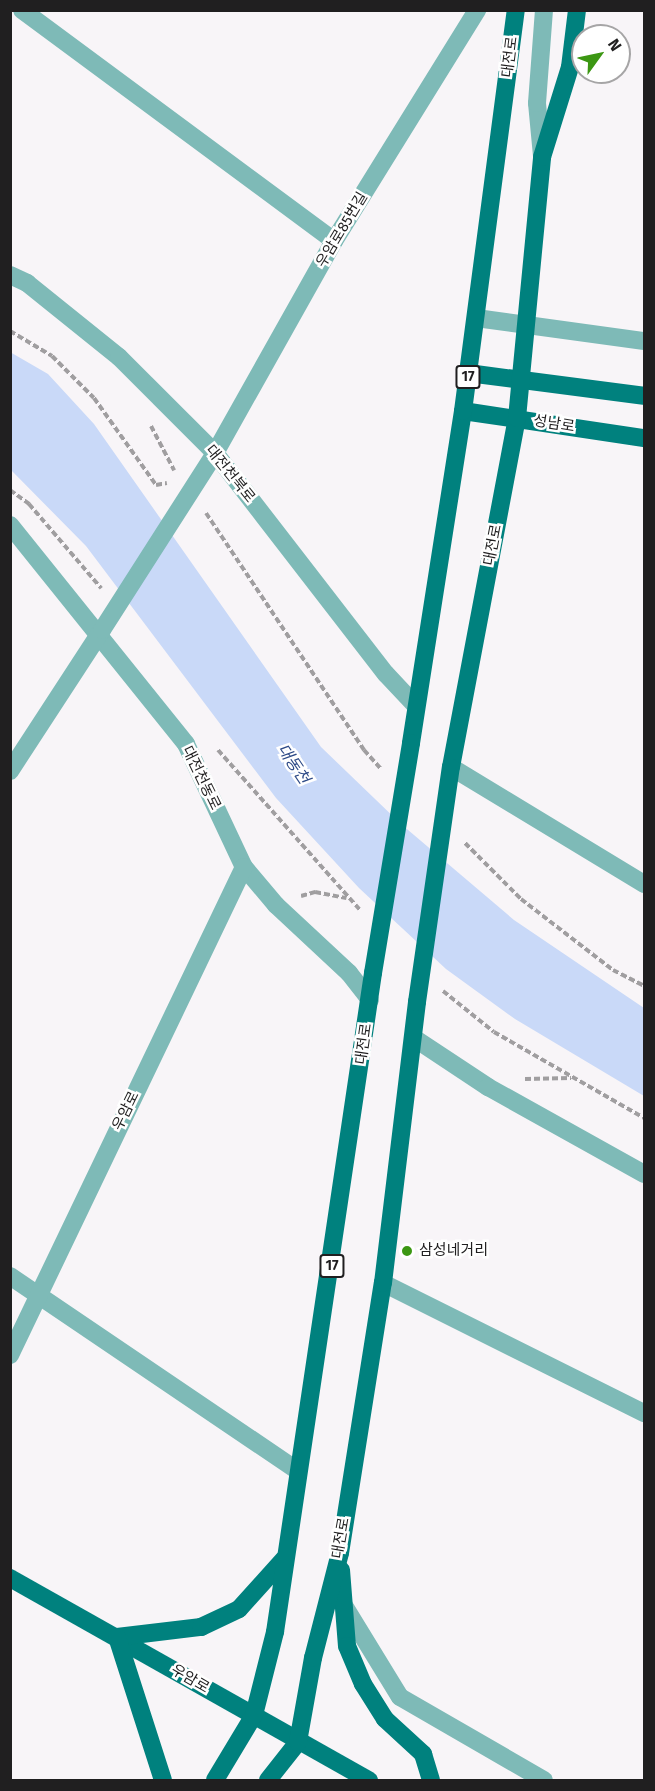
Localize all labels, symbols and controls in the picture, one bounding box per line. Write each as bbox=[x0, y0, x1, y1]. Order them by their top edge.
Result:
north arrow bbox=[571, 24, 631, 84]
street label: 대전로 bbox=[499, 35, 521, 79]
text: N bbox=[604, 35, 626, 55]
street label: 우암로85번길 bbox=[312, 189, 372, 271]
road number: 17 bbox=[454, 366, 482, 388]
street label: 성남로 bbox=[532, 412, 576, 436]
street label: 대전천북로 bbox=[201, 442, 259, 506]
street label: 대전로 bbox=[480, 523, 506, 567]
water label: 대동천 bbox=[273, 740, 313, 788]
street label: 대전천동로 bbox=[178, 743, 224, 813]
street label: 대전로 bbox=[352, 1022, 376, 1066]
street label: 우암로 bbox=[109, 1088, 143, 1134]
place label: 삼성네거리 bbox=[419, 1242, 488, 1260]
marker: 삼성네거리 bbox=[400, 1244, 414, 1258]
road number: 17 bbox=[318, 1255, 346, 1277]
street label: 대전로 bbox=[329, 1516, 353, 1560]
street label: 우암로 bbox=[168, 1661, 212, 1697]

